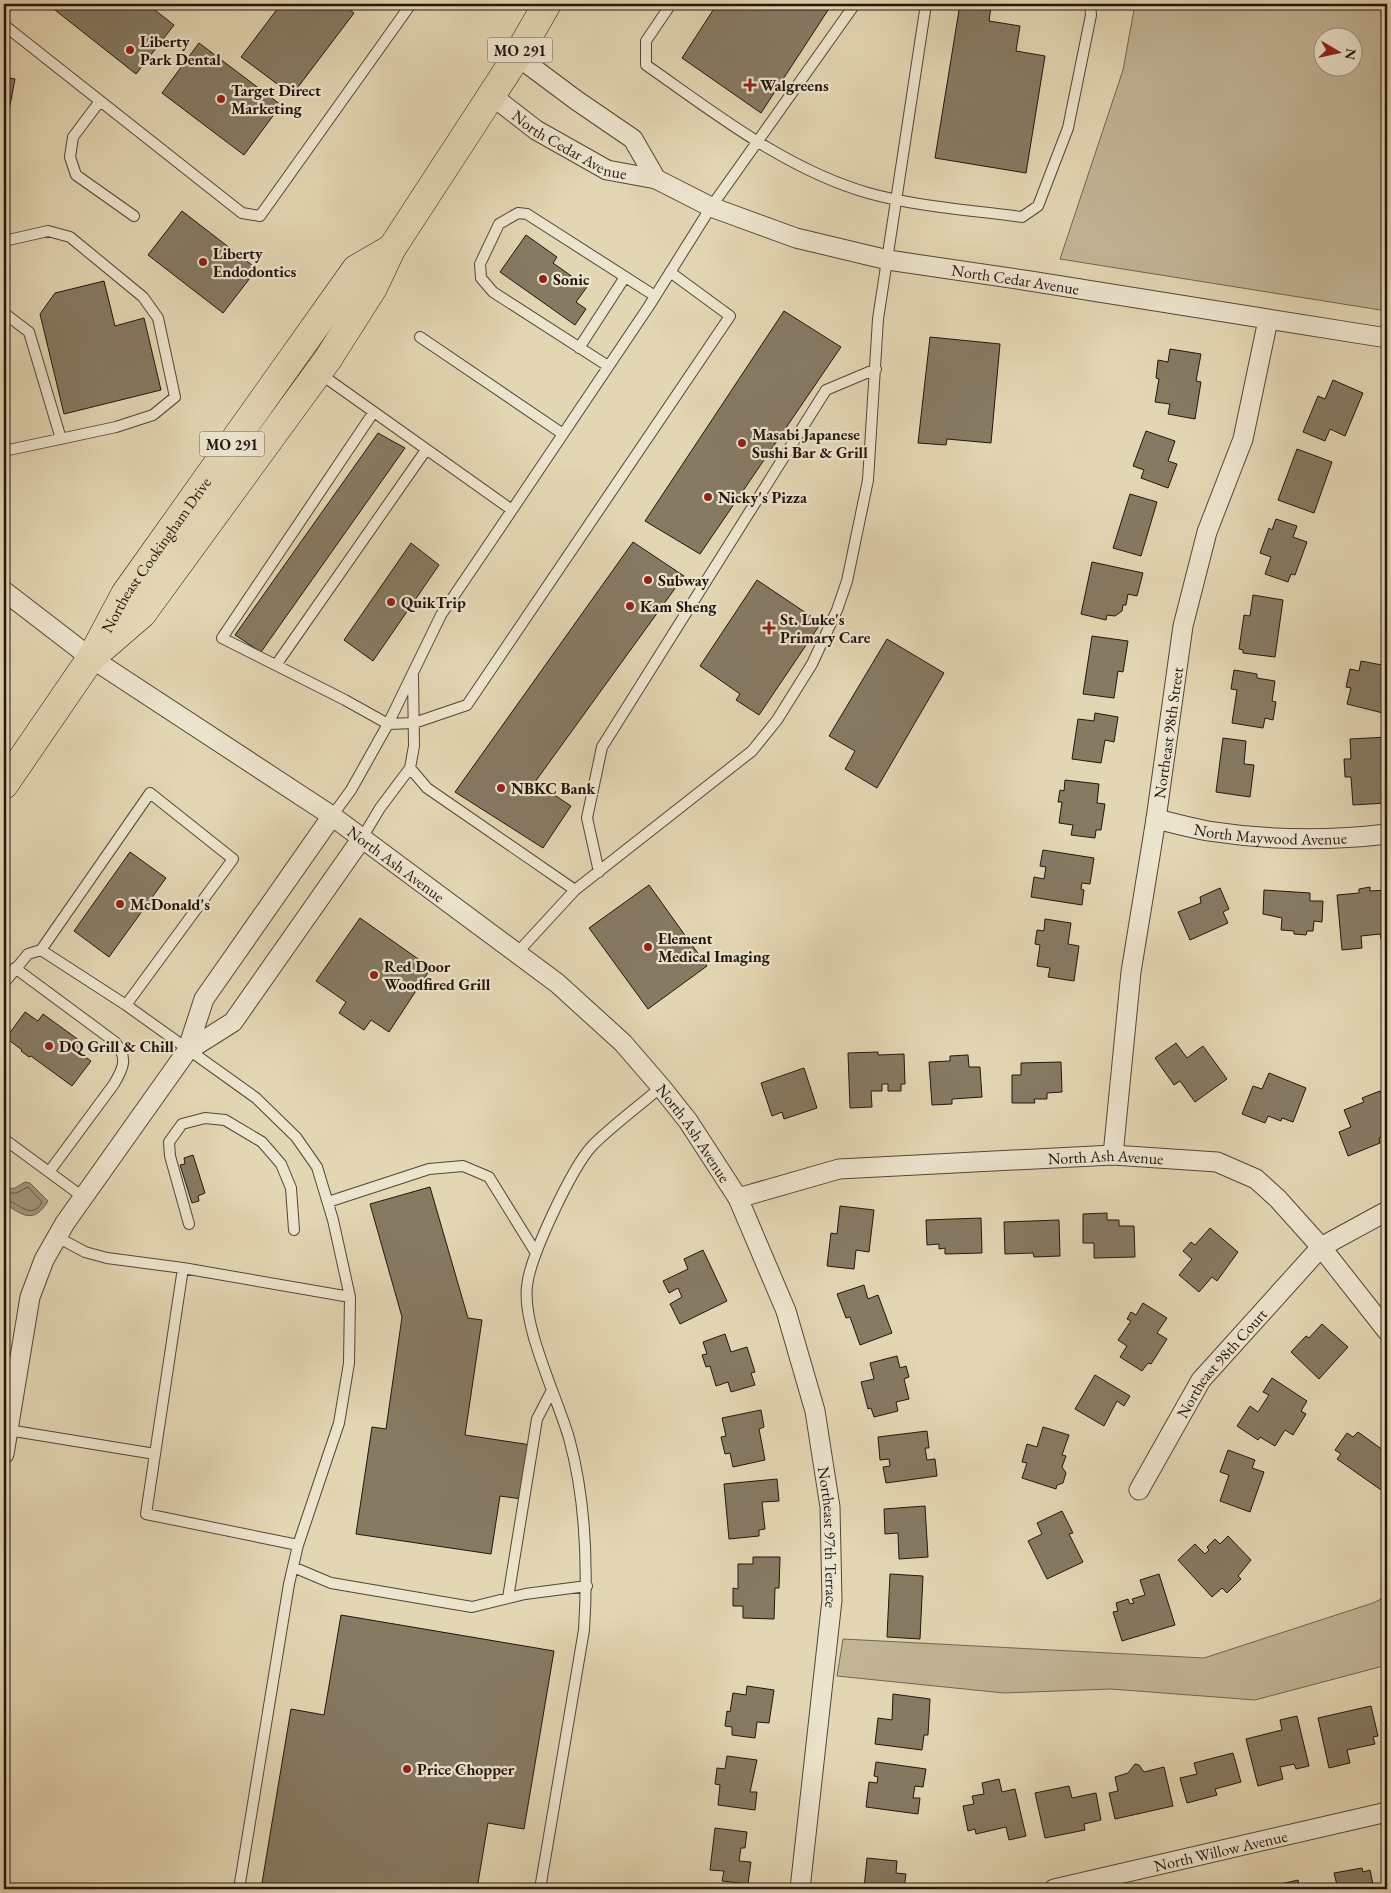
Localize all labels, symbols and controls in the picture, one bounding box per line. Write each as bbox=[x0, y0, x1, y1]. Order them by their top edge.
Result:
north arrow bbox=[1314, 28, 1364, 78]
place label: Liberty Park Dental bbox=[140, 31, 221, 70]
road number: MO 291 bbox=[488, 38, 552, 62]
marker: Liberty Park Dental bbox=[124, 44, 136, 56]
text: N bbox=[1341, 47, 1361, 62]
place label: Walgreens bbox=[760, 75, 829, 96]
marker: Walgreens bbox=[744, 79, 756, 91]
place label: Target Direct Marketing bbox=[231, 80, 321, 119]
marker: Target Direct Marketing bbox=[215, 93, 227, 105]
street label: North Cedar Avenue bbox=[508, 105, 629, 184]
place label: Liberty Endodontics bbox=[213, 243, 297, 282]
marker: Liberty Endodontics bbox=[197, 256, 209, 268]
street label: North Cedar Avenue bbox=[950, 259, 1081, 299]
place label: Sonic bbox=[553, 269, 590, 290]
marker: Sonic bbox=[537, 273, 549, 285]
place label: Masabi Japanese Sushi Bar & Grill bbox=[752, 424, 868, 463]
road number: MO 291 bbox=[200, 432, 264, 456]
marker: Masabi Japanese Sushi Bar & Grill bbox=[736, 437, 748, 449]
street label: Northeast Cookingham Drive bbox=[96, 473, 215, 636]
place label: Nicky's Pizza bbox=[718, 487, 808, 508]
marker: Nicky's Pizza bbox=[702, 491, 714, 503]
place label: Subway bbox=[658, 570, 709, 591]
marker: Subway bbox=[642, 574, 654, 586]
place label: QuikTrip bbox=[401, 592, 466, 613]
marker: QuikTrip bbox=[385, 596, 397, 608]
place label: Kam Sheng bbox=[640, 596, 717, 617]
marker: Kam Sheng bbox=[624, 600, 636, 612]
place label: St. Luke's Primary Care bbox=[780, 609, 871, 648]
marker: St. Luke's Primary Care bbox=[762, 621, 776, 635]
street label: Northeast 98th Street bbox=[1148, 666, 1188, 800]
place label: NBKC Bank bbox=[511, 778, 596, 799]
marker: NBKC Bank bbox=[495, 782, 507, 794]
street label: North Maywood Avenue bbox=[1192, 818, 1348, 849]
street label: North Ash Avenue bbox=[343, 821, 449, 907]
place label: McDonald's bbox=[130, 894, 210, 915]
marker: McDonald's bbox=[114, 898, 126, 910]
place label: Element Medical Imaging bbox=[658, 928, 771, 967]
marker: Element Medical Imaging bbox=[642, 941, 654, 953]
place label: Red Door Woodfired Grill bbox=[384, 956, 491, 995]
marker: Red Door Woodfired Grill bbox=[368, 969, 380, 981]
place label: DQ Grill & Chill bbox=[59, 1036, 174, 1057]
marker: DQ Grill & Chill bbox=[43, 1040, 55, 1052]
street label: North Ash Avenue bbox=[652, 1079, 736, 1186]
street label: North Ash Avenue bbox=[1047, 1144, 1164, 1169]
street label: Northeast 98th Court bbox=[1171, 1304, 1271, 1422]
street label: Northeast 97th Terrace bbox=[813, 1465, 843, 1609]
place label: Price Chopper bbox=[417, 1759, 515, 1780]
marker: Price Chopper bbox=[401, 1763, 413, 1775]
street label: North Willow Avenue bbox=[1152, 1825, 1289, 1876]

